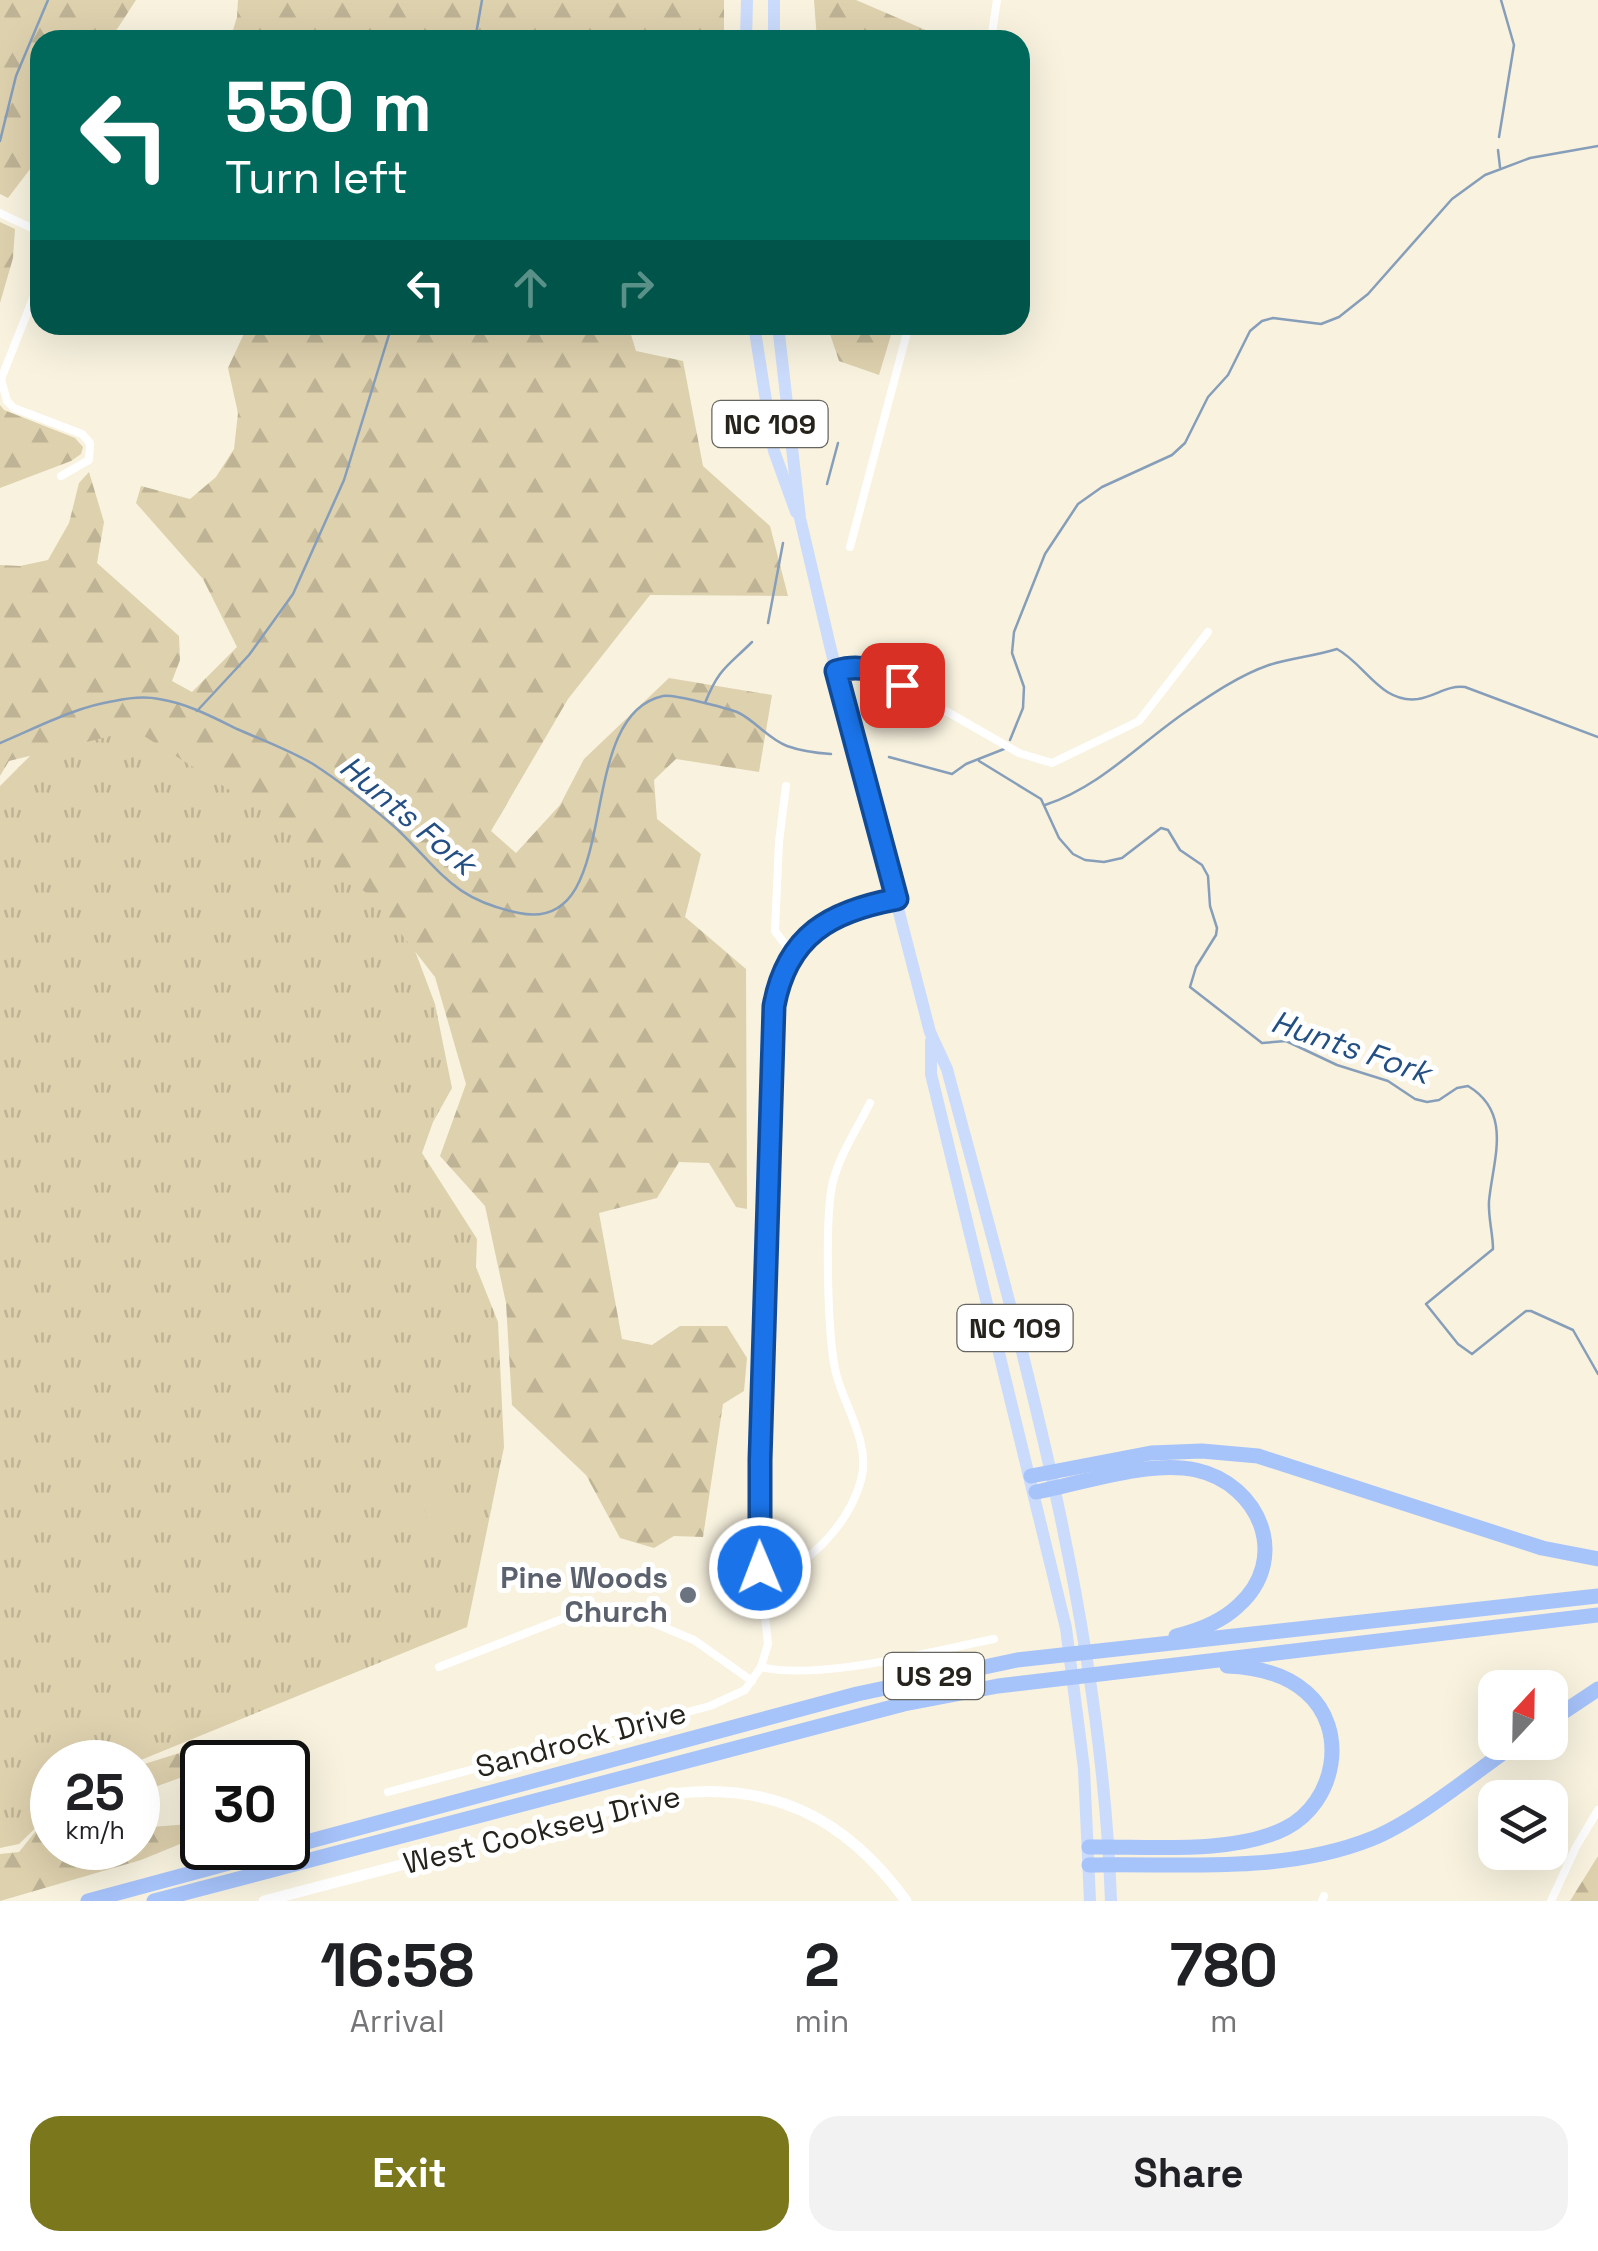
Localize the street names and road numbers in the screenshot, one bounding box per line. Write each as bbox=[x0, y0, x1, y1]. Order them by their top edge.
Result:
road number: NC 109 bbox=[712, 401, 828, 447]
road number: NC 109 bbox=[958, 1305, 1072, 1351]
road number: US 29 bbox=[884, 1653, 984, 1699]
street label: Sandrock Drive bbox=[471, 1693, 690, 1786]
street label: West Cooksey Drive bbox=[399, 1776, 684, 1883]

